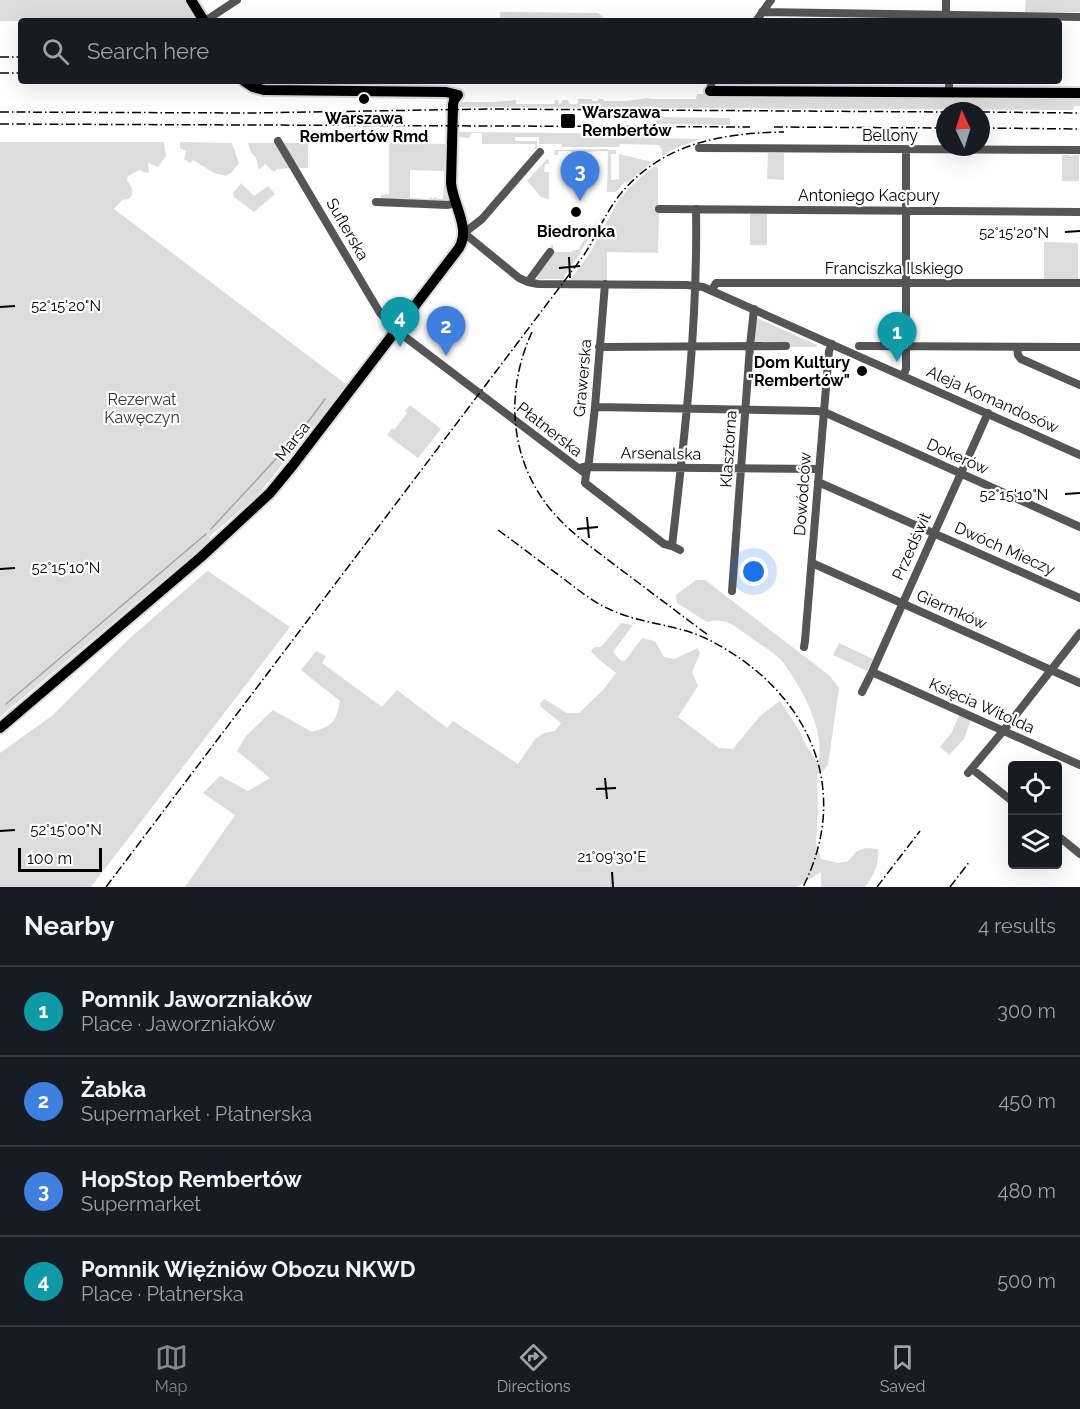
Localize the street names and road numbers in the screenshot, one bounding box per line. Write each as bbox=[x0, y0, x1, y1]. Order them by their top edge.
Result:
street label: Bellony bbox=[862, 126, 918, 145]
street label: Antoniego Kacpury bbox=[798, 186, 940, 205]
street label: Suflerska bbox=[322, 195, 373, 264]
street label: Franciszka Ilskiego bbox=[825, 259, 963, 278]
street label: Grawerska bbox=[570, 338, 595, 418]
street label: Aleja Komandosów bbox=[924, 362, 1062, 437]
street label: Płatnerska bbox=[513, 398, 586, 461]
street label: Klasztorna bbox=[716, 410, 741, 488]
street label: Marsa bbox=[271, 418, 314, 465]
street label: Dokerów bbox=[924, 434, 992, 479]
street label: Arsenalska bbox=[620, 443, 702, 464]
street label: Dowódców bbox=[790, 452, 815, 536]
street label: Przedświt bbox=[888, 509, 935, 583]
street label: Dwóch Mieczy bbox=[952, 518, 1058, 579]
street label: Giermków bbox=[914, 586, 990, 633]
street label: Księcia Witolda bbox=[926, 674, 1037, 737]

